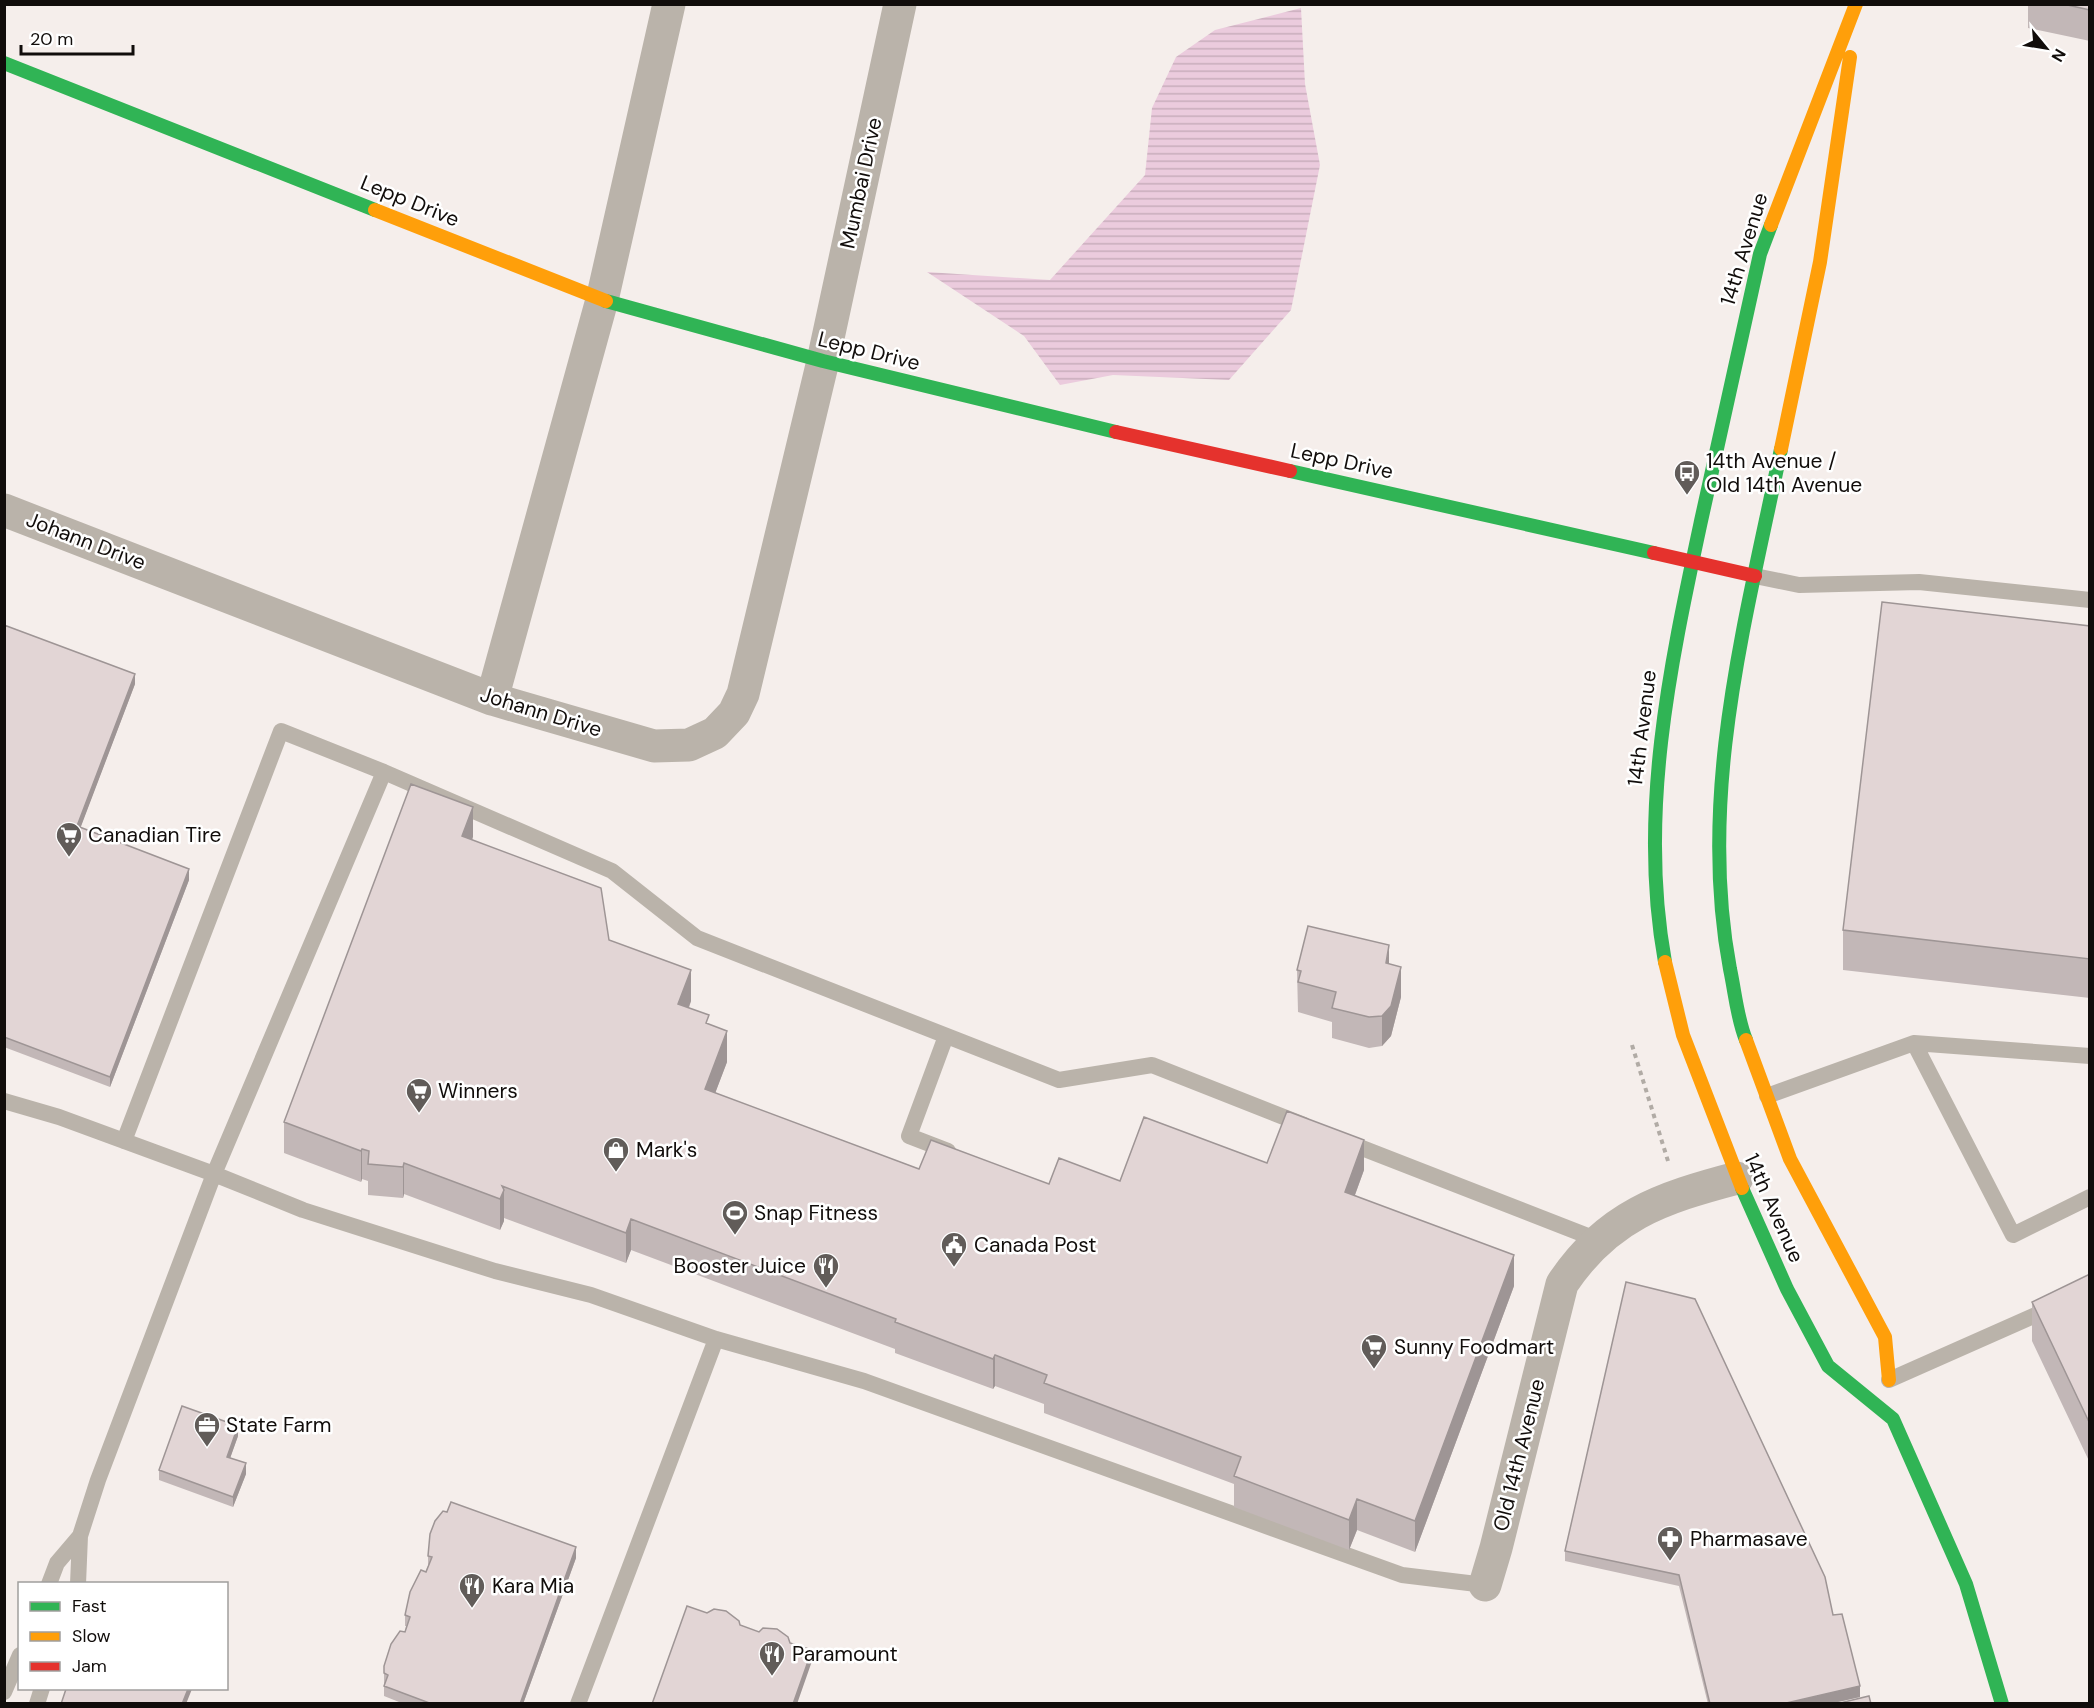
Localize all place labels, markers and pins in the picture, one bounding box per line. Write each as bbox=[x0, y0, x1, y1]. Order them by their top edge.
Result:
place label: 14th Avenue / Old 14th Avenue bbox=[1706, 447, 1862, 499]
bus stop icon: 14th Avenue / Old 14th Avenue bbox=[1672, 458, 1702, 496]
supermarket icon: Canadian Tire bbox=[54, 820, 84, 858]
place label: Canadian Tire bbox=[88, 821, 221, 849]
supermarket icon: Winners bbox=[404, 1076, 434, 1114]
place label: Winners bbox=[438, 1077, 518, 1105]
shop icon: Mark's bbox=[601, 1135, 631, 1173]
place label: Mark's bbox=[636, 1136, 697, 1164]
sports icon: Snap Fitness bbox=[720, 1198, 750, 1236]
place label: Snap Fitness bbox=[754, 1199, 878, 1227]
public building icon: Canada Post bbox=[939, 1230, 969, 1268]
place label: Canada Post bbox=[974, 1231, 1096, 1259]
restaurant icon: Booster Juice bbox=[811, 1251, 841, 1289]
place label: Booster Juice bbox=[674, 1252, 806, 1280]
supermarket icon: Sunny Foodmart bbox=[1359, 1332, 1389, 1370]
place label: Sunny Foodmart bbox=[1394, 1333, 1554, 1361]
office icon: State Farm bbox=[192, 1410, 222, 1448]
place label: State Farm bbox=[226, 1411, 331, 1439]
pharmacy icon: Pharmasave bbox=[1655, 1524, 1685, 1562]
place label: Pharmasave bbox=[1690, 1525, 1808, 1553]
restaurant icon: Kara Mia bbox=[457, 1571, 487, 1609]
place label: Kara Mia bbox=[492, 1572, 574, 1600]
restaurant icon: Paramount bbox=[757, 1639, 787, 1677]
place label: Paramount bbox=[792, 1640, 898, 1668]

